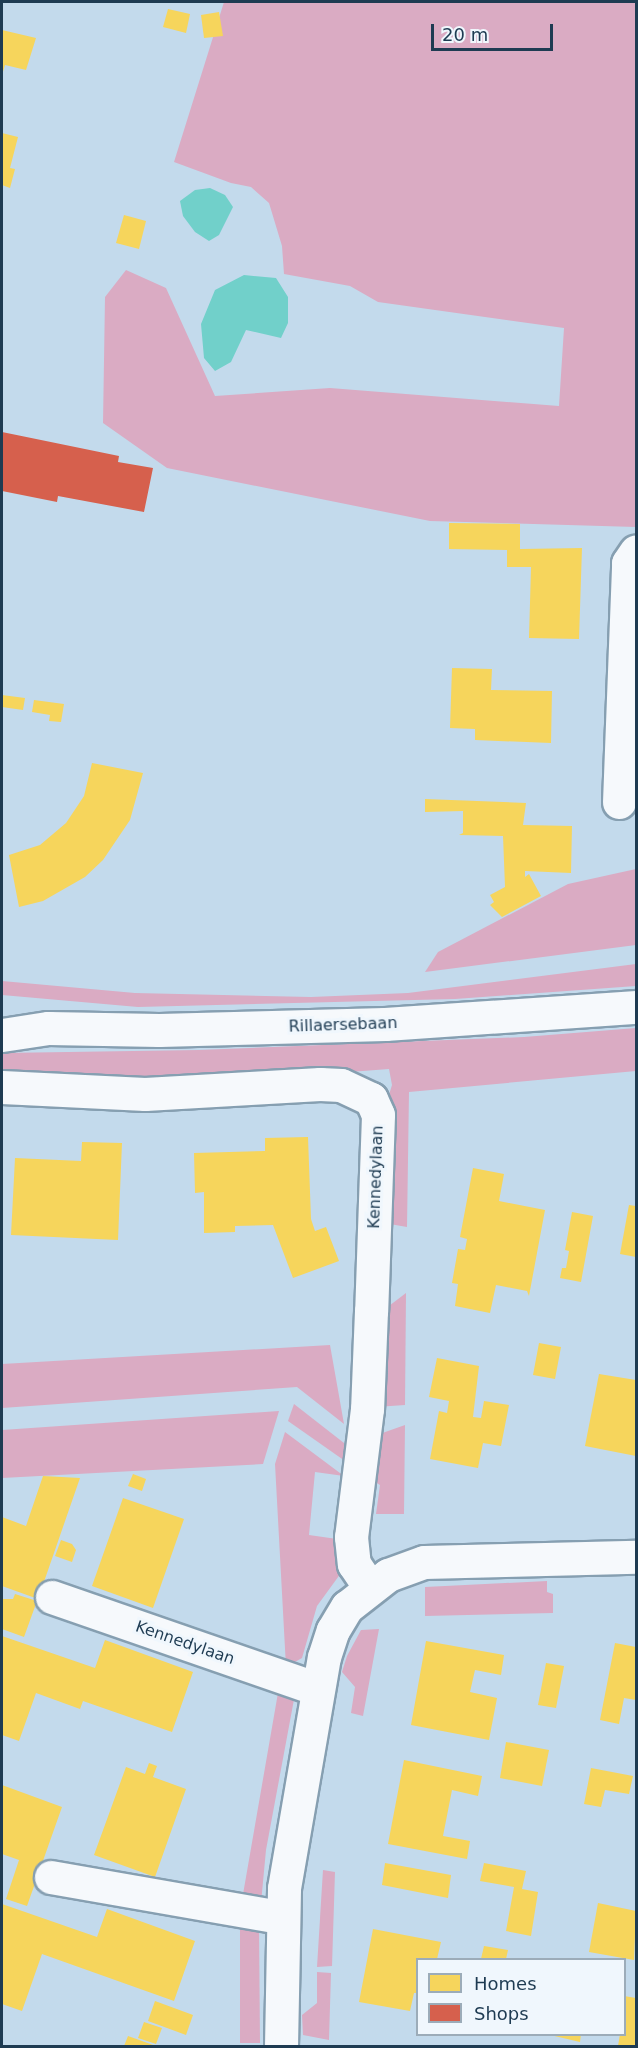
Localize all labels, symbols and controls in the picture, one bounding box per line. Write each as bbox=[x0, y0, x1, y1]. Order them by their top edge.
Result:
scale bar bbox=[434, 12, 556, 50]
text: 20 m bbox=[442, 24, 488, 45]
street label: Rillaersebaan bbox=[288, 1014, 398, 1036]
street label: Kennedylaan bbox=[365, 1125, 387, 1229]
street label: Kennedylaan bbox=[133, 1617, 237, 1669]
legend bbox=[416, 1958, 626, 2036]
text: Homes bbox=[474, 1973, 537, 1994]
text: Shops bbox=[474, 2003, 529, 2024]

